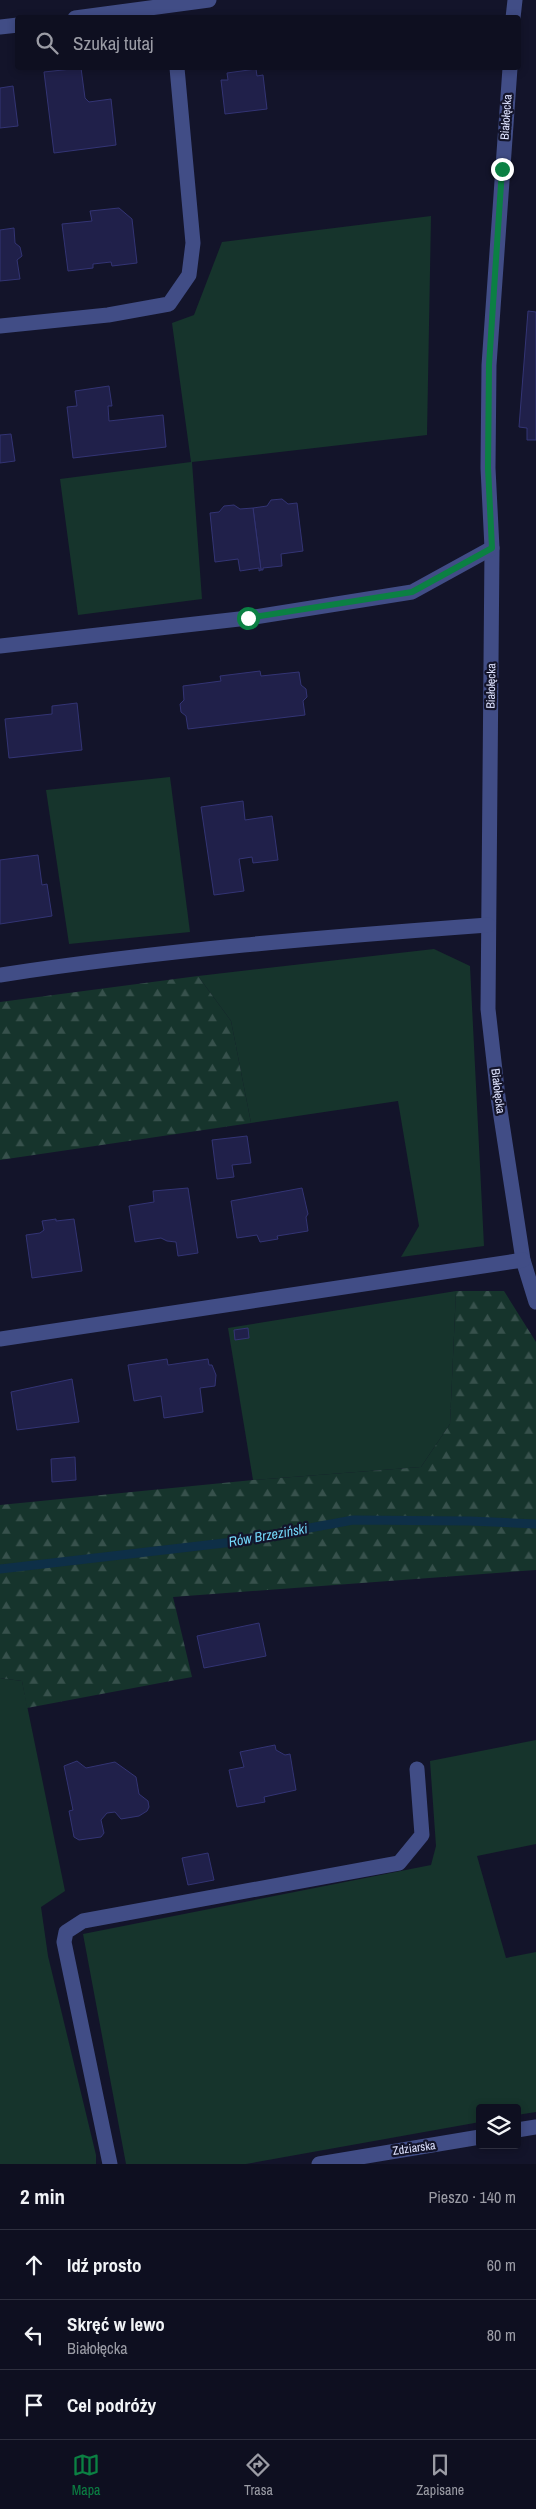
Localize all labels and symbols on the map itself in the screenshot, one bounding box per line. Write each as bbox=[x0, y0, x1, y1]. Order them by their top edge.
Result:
street label: Białołęcka bbox=[496, 93, 516, 140]
route end bbox=[491, 158, 514, 181]
route start bbox=[237, 607, 260, 630]
street label: Białołęcka bbox=[483, 663, 499, 709]
street label: Białołęcka bbox=[487, 1067, 509, 1115]
water label: Rów Brzeziński bbox=[227, 1519, 310, 1551]
street label: Zdziarska bbox=[391, 2137, 437, 2159]

